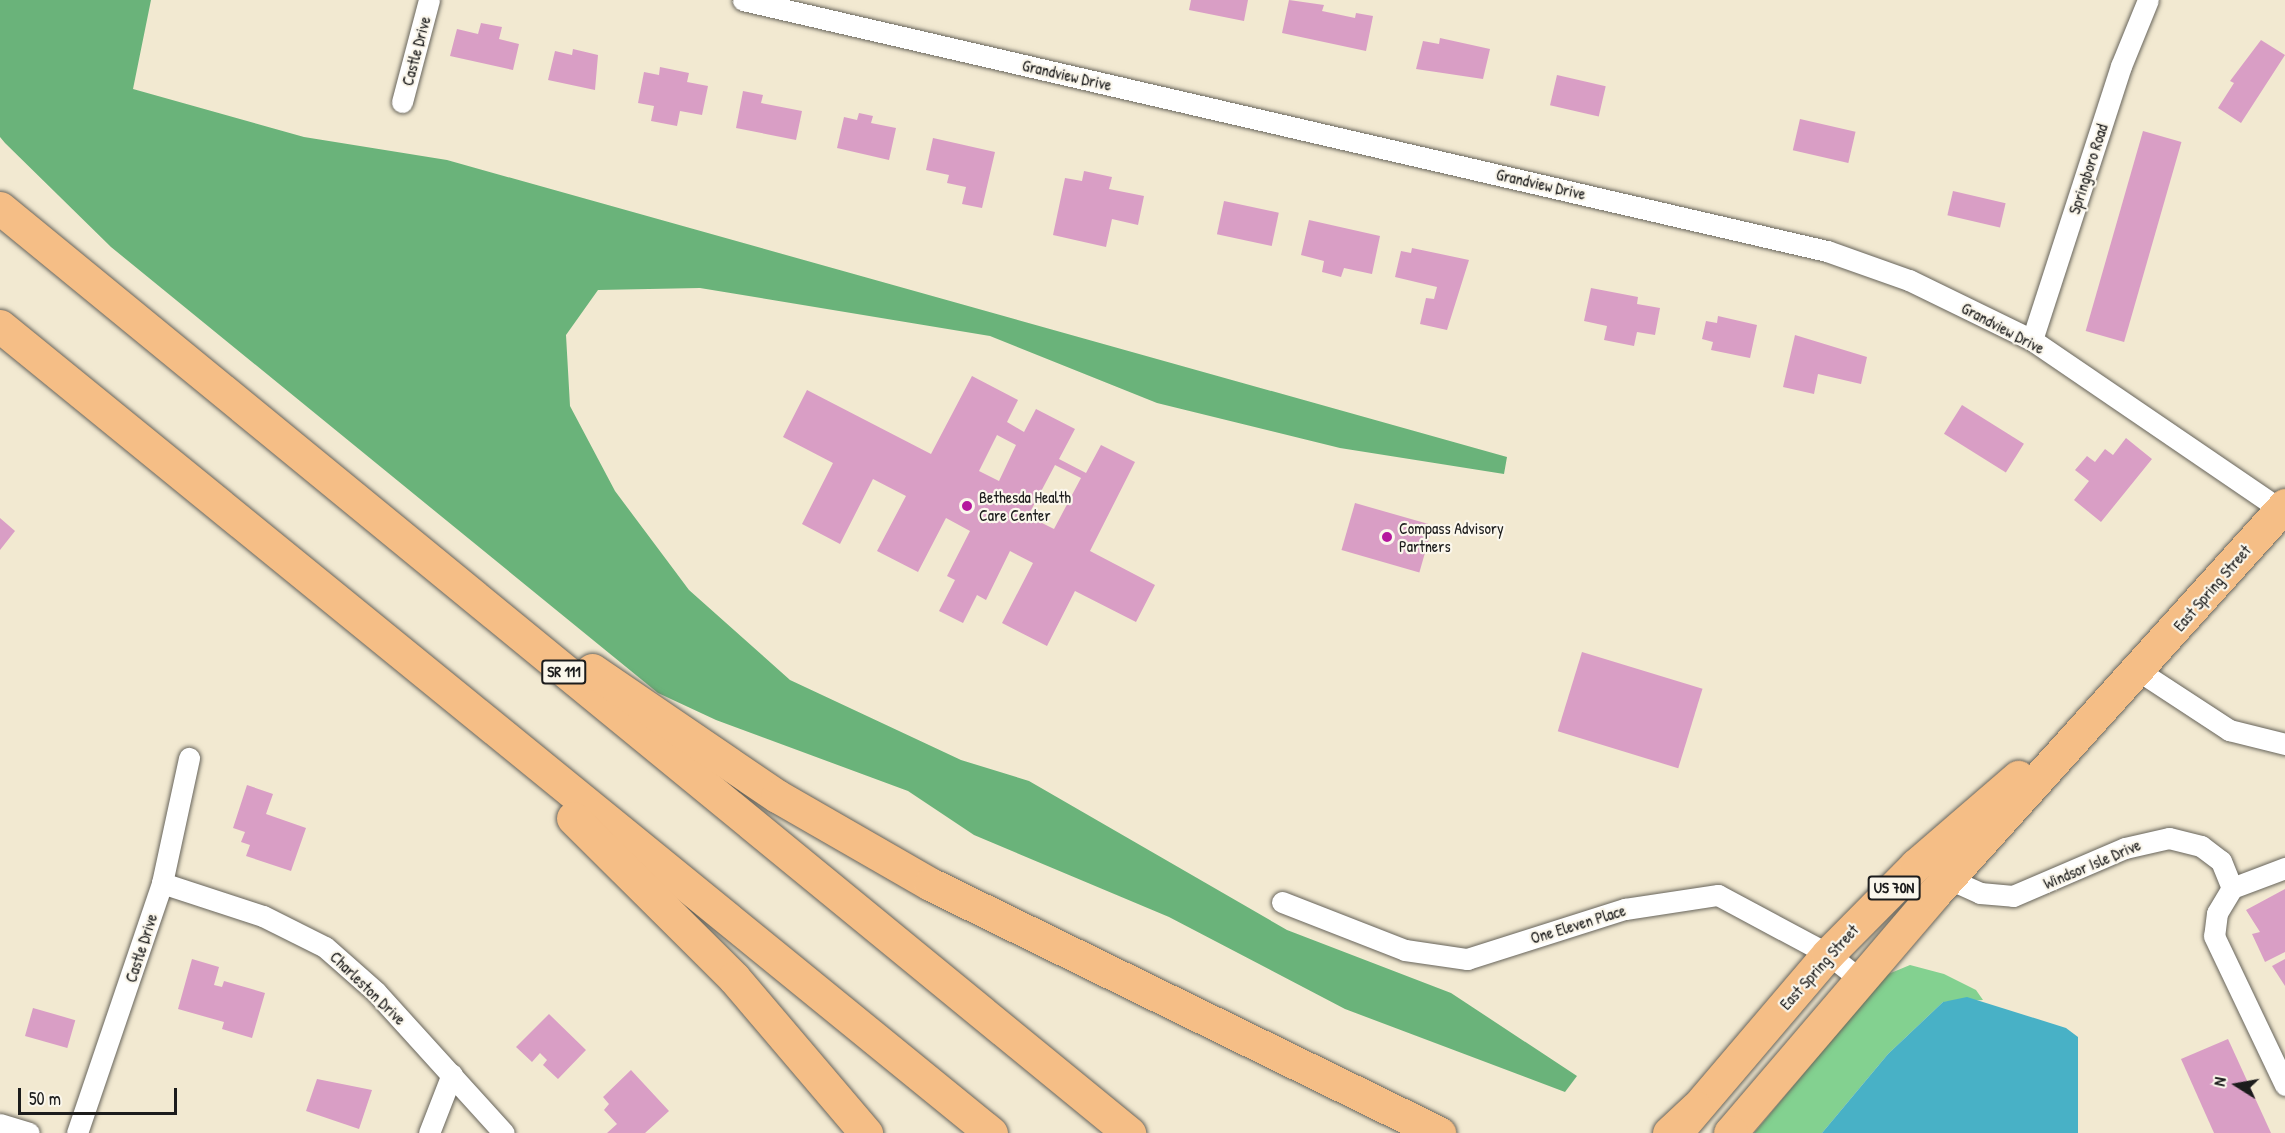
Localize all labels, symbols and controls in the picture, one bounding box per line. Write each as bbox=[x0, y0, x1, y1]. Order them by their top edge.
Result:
street label: Castle Drive bbox=[398, 14, 434, 88]
street label: Grandview Drive bbox=[1020, 55, 1114, 95]
street label: Springboro Road bbox=[2064, 121, 2112, 217]
street label: Grandview Drive bbox=[1494, 164, 1588, 204]
street label: Grandview Drive bbox=[1958, 298, 2048, 358]
place label: Bethesda Health Care Center bbox=[979, 487, 1071, 525]
marker: Bethesda Health Care Center bbox=[960, 499, 974, 513]
place label: Compass Advisory Partners bbox=[1399, 518, 1504, 556]
marker: Compass Advisory Partners bbox=[1380, 530, 1394, 544]
street label: East Spring Street bbox=[2169, 541, 2255, 635]
road number: SR 111 bbox=[540, 660, 588, 684]
street label: Windsor Isle Drive bbox=[2041, 835, 2143, 893]
road number: US 70N bbox=[1867, 876, 1921, 900]
street label: One Eleven Place bbox=[1528, 900, 1628, 948]
street label: Castle Drive bbox=[121, 911, 161, 985]
street label: East Spring Street bbox=[1776, 920, 1862, 1014]
street label: Charleston Drive bbox=[326, 947, 410, 1029]
north arrow bbox=[2207, 1055, 2267, 1115]
text: N bbox=[2208, 1075, 2231, 1088]
scale bar bbox=[21, 1076, 180, 1114]
text: 50 m bbox=[29, 1086, 61, 1111]

